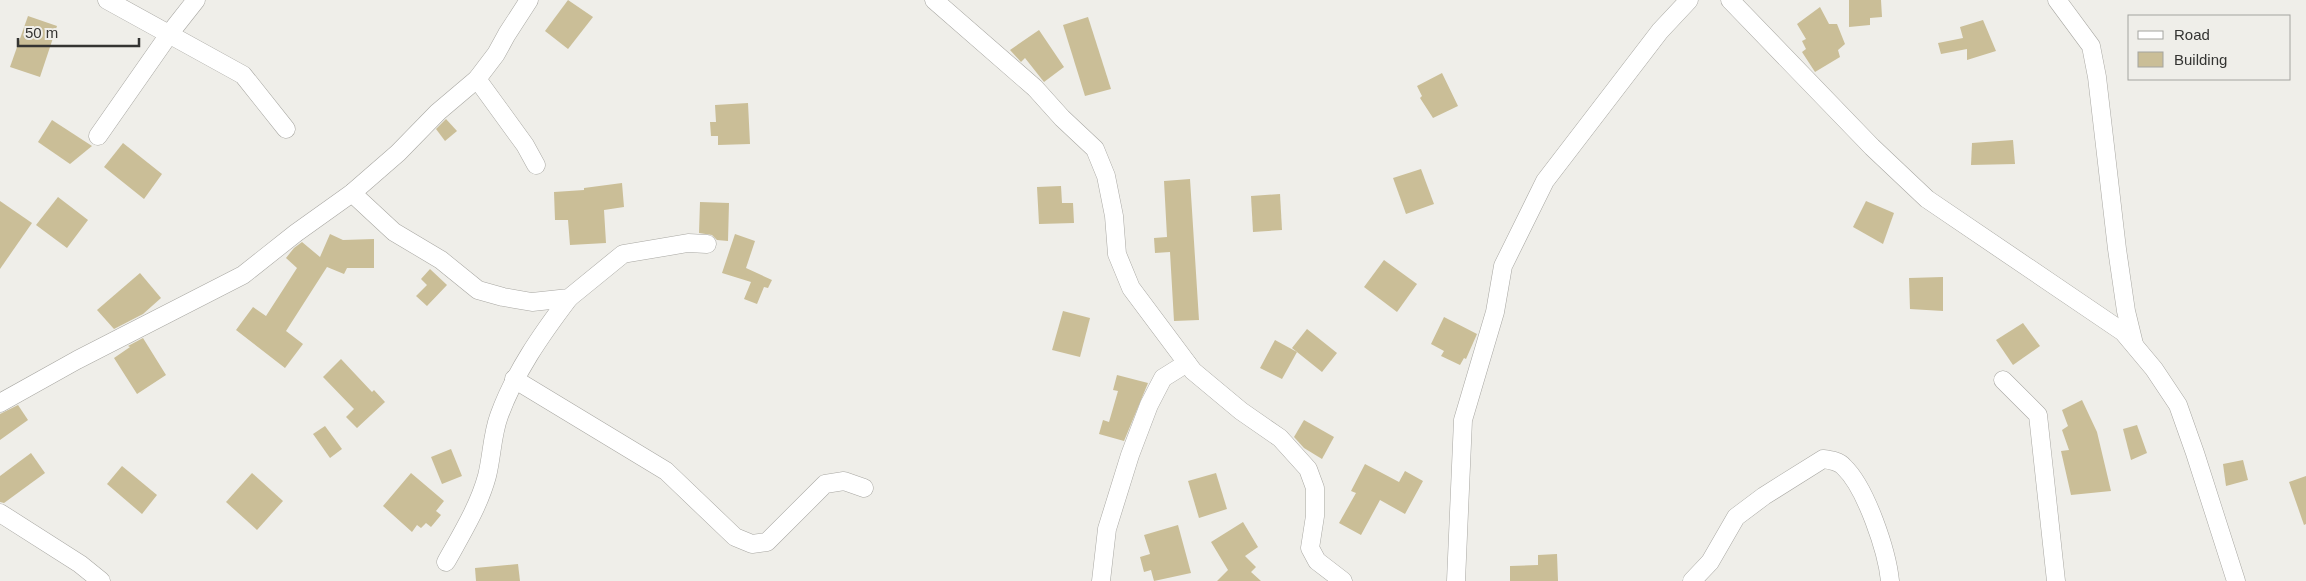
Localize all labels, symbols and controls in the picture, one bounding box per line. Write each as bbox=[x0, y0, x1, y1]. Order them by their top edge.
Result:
scale bar bbox=[18, 15, 139, 47]
legend bbox=[2128, 15, 2291, 80]
text: 50 m bbox=[25, 24, 58, 41]
text: Road bbox=[2174, 26, 2210, 43]
text: Building bbox=[2174, 51, 2227, 68]

